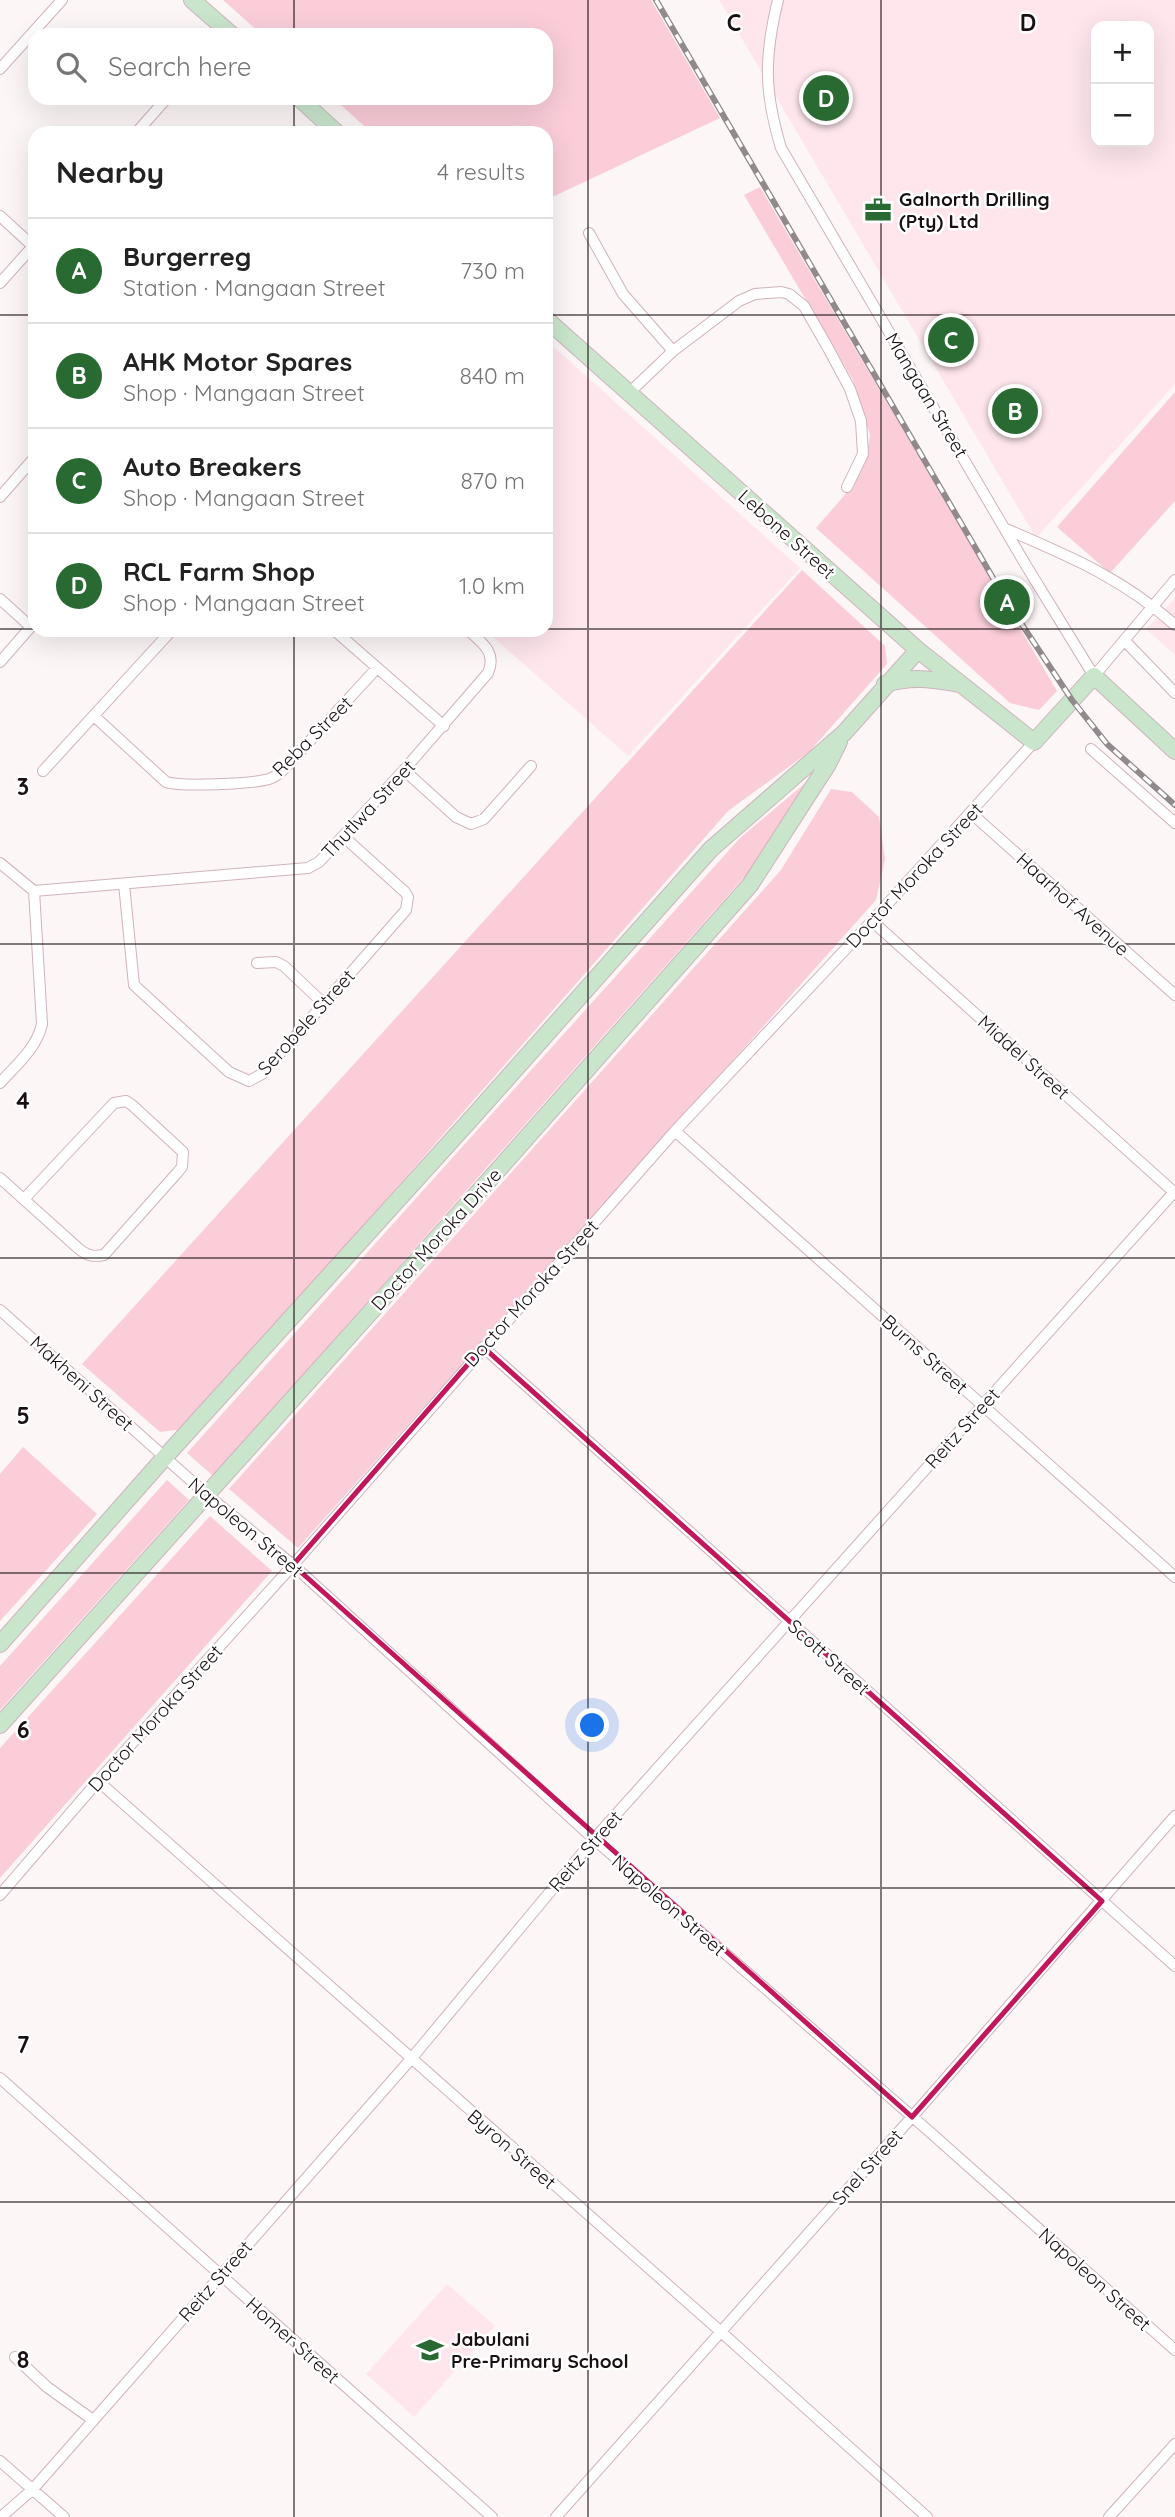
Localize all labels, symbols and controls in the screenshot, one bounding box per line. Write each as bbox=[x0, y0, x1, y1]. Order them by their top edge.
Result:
text: C bbox=[727, 8, 741, 37]
text: D bbox=[1020, 8, 1036, 37]
map controls bbox=[1091, 21, 1154, 147]
button: + bbox=[1091, 21, 1154, 84]
search box bbox=[28, 28, 553, 105]
icon: search bbox=[52, 48, 90, 86]
text: Search here bbox=[108, 50, 252, 83]
pin: D bbox=[803, 72, 849, 124]
button: − bbox=[1091, 84, 1154, 147]
text: Nearby bbox=[56, 153, 164, 191]
text: 4 results bbox=[437, 157, 525, 186]
place label: Galnorth Drilling (Pty) Ltd bbox=[899, 187, 1050, 233]
office icon: Galnorth Drilling (Pty) Ltd bbox=[863, 195, 893, 225]
text: Burgerreg bbox=[123, 240, 251, 273]
text: A bbox=[72, 256, 86, 285]
text: 730 m bbox=[460, 256, 525, 285]
text: Station · Mangaan Street bbox=[123, 273, 386, 302]
pin: C bbox=[928, 314, 974, 366]
street label: Mangaan Street bbox=[880, 328, 974, 462]
text: AHK Motor Spares bbox=[123, 345, 352, 378]
text: B bbox=[71, 361, 87, 390]
text: 840 m bbox=[460, 361, 525, 390]
text: Shop · Mangaan Street bbox=[123, 378, 365, 407]
pin: B bbox=[992, 385, 1038, 437]
text: Auto Breakers bbox=[123, 450, 302, 483]
text: C bbox=[72, 466, 86, 495]
text: 870 m bbox=[461, 466, 525, 495]
text: Shop · Mangaan Street bbox=[123, 483, 365, 512]
street label: Lebone Street bbox=[733, 484, 841, 584]
text: RCL Farm Shop bbox=[123, 555, 315, 588]
text: D bbox=[71, 571, 87, 600]
text: 1.0 km bbox=[459, 571, 525, 600]
pin: A bbox=[984, 576, 1030, 628]
text: Shop · Mangaan Street bbox=[123, 588, 365, 617]
street label: Reba Street bbox=[267, 691, 357, 781]
street label: Thutlwa Street bbox=[316, 755, 420, 863]
text: 3 bbox=[17, 772, 29, 801]
street label: Doctor Moroka Street bbox=[841, 797, 987, 953]
street label: Haarhof Avenue bbox=[1012, 847, 1134, 961]
street label: Serobele Street bbox=[252, 964, 360, 1080]
street label: Middel Street bbox=[973, 1010, 1075, 1104]
text: 4 bbox=[16, 1086, 30, 1115]
street label: Doctor Moroka Drive bbox=[366, 1163, 506, 1315]
street label: Doctor Moroka Street bbox=[459, 1214, 603, 1372]
street label: Burns Street bbox=[877, 1309, 973, 1399]
street label: Makheni Street bbox=[25, 1330, 139, 1436]
street label: Reitz Street bbox=[920, 1383, 1004, 1473]
text: 5 bbox=[16, 1401, 30, 1430]
street label: Napoleon Street bbox=[184, 1472, 308, 1582]
street label: Scott Street bbox=[783, 1614, 875, 1700]
street label: Doctor Moroka Street bbox=[83, 1639, 227, 1797]
your location bbox=[575, 1708, 609, 1742]
text: 6 bbox=[17, 1715, 29, 1744]
street label: Reitz Street bbox=[543, 1805, 627, 1897]
street label: Napoleon Street bbox=[607, 1849, 731, 1961]
text: 7 bbox=[17, 2030, 30, 2059]
street label: Byron Street bbox=[463, 2104, 561, 2194]
street label: Snel Street bbox=[827, 2124, 907, 2210]
street label: Napoleon Street bbox=[1034, 2222, 1156, 2336]
street label: Reitz Street bbox=[173, 2235, 257, 2327]
street label: Homer Street bbox=[241, 2292, 345, 2388]
place label: Jabulani Pre-Primary School bbox=[451, 2327, 629, 2373]
school or university icon: Jabulani Pre-Primary School bbox=[415, 2335, 445, 2365]
text: 8 bbox=[17, 2345, 29, 2374]

